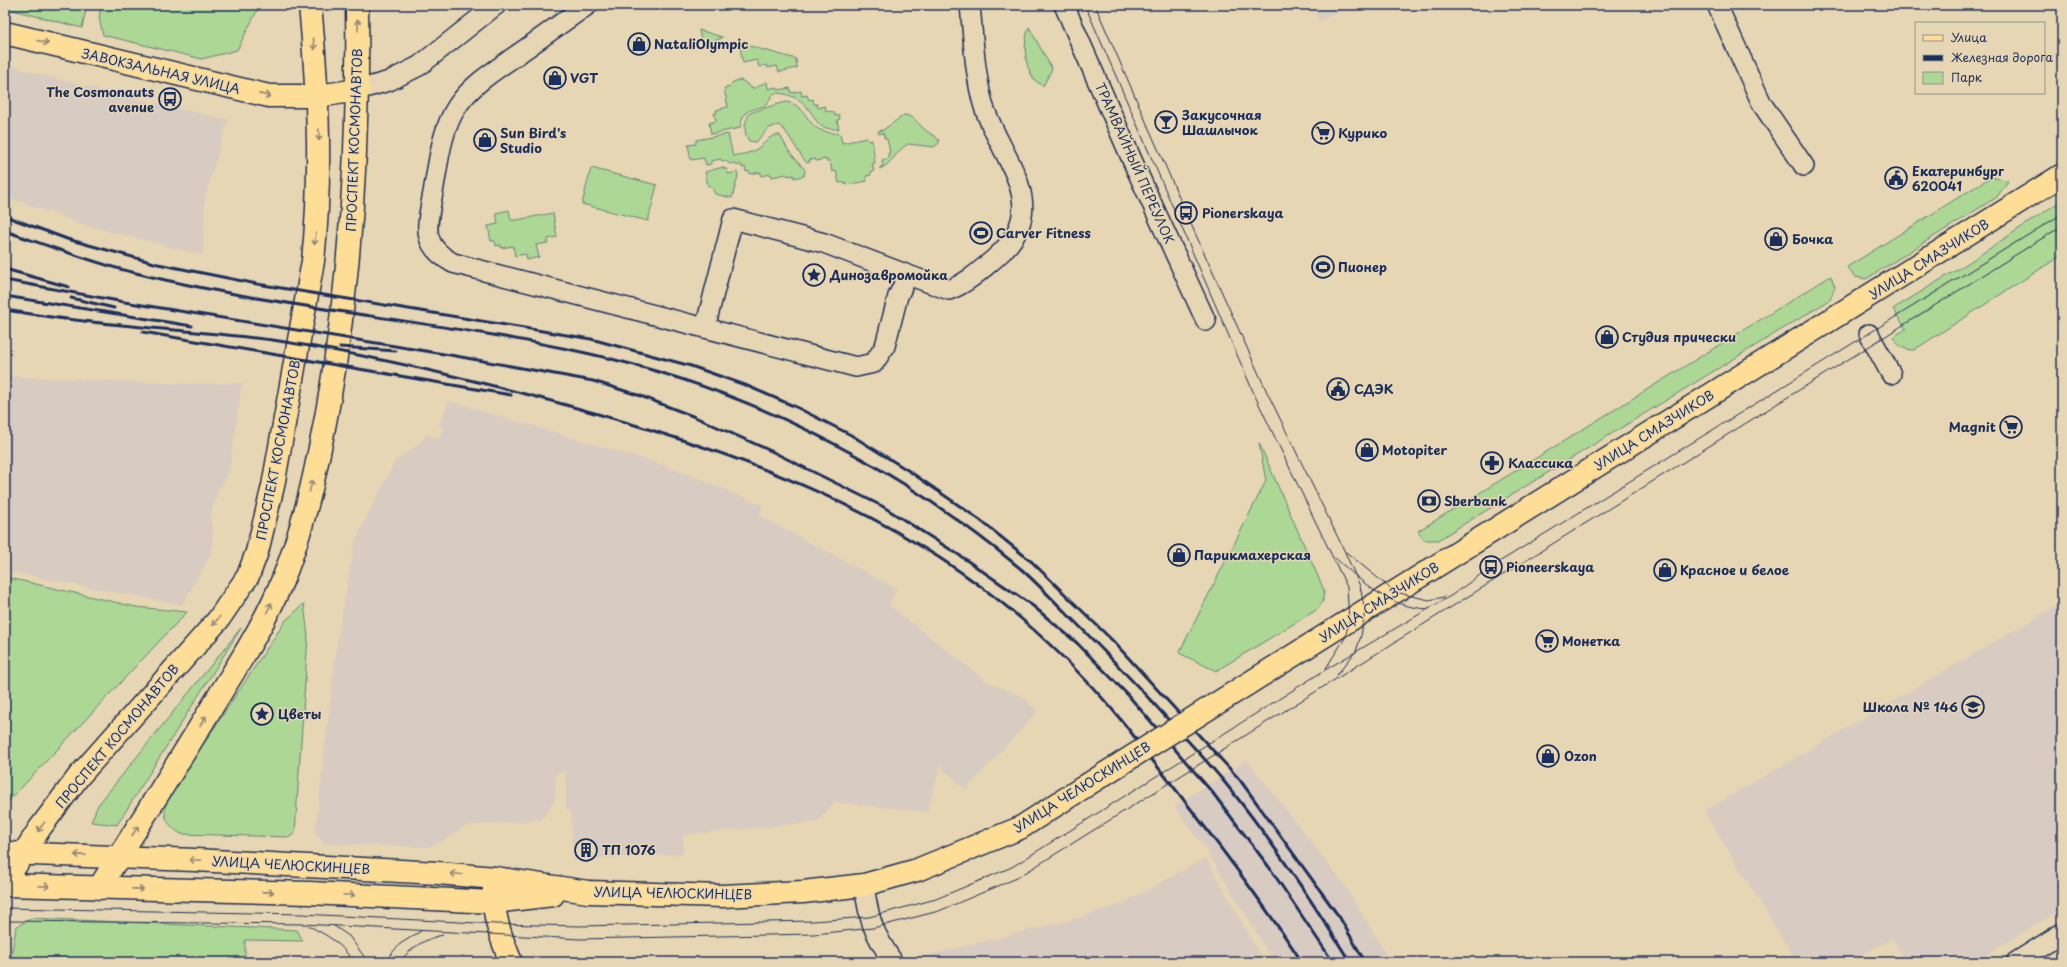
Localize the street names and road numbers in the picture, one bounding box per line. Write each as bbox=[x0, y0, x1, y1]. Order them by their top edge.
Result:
street label: ЗАВОКЗАЛЬНАЯ УЛИЦА bbox=[80, 43, 242, 98]
street label: ПРОСПЕКТ КОСМОНАВТОВ bbox=[341, 48, 366, 232]
street label: ТРАМВАЙНЫЙ ПЕРЕУЛОК bbox=[1091, 79, 1180, 247]
street label: УЛИЦА СМАЗЧИКОВ bbox=[1865, 214, 1992, 303]
street label: ПРОСПЕКТ КОСМОНАВТОВ bbox=[251, 358, 304, 542]
street label: УЛИЦА СМАЗЧИКОВ bbox=[1590, 385, 1717, 474]
street label: УЛИЦА СМАЗЧИКОВ bbox=[1315, 557, 1442, 646]
street label: ПРОСПЕКТ КОСМОНАВТОВ bbox=[50, 659, 183, 812]
street label: УЛИЦА ЧЕЛЮСКИНЦЕВ bbox=[1010, 737, 1154, 837]
street label: УЛИЦА ЧЕЛЮСКИНЦЕВ bbox=[211, 851, 371, 878]
street label: УЛИЦА ЧЕЛЮСКИНЦЕВ bbox=[594, 882, 752, 903]

